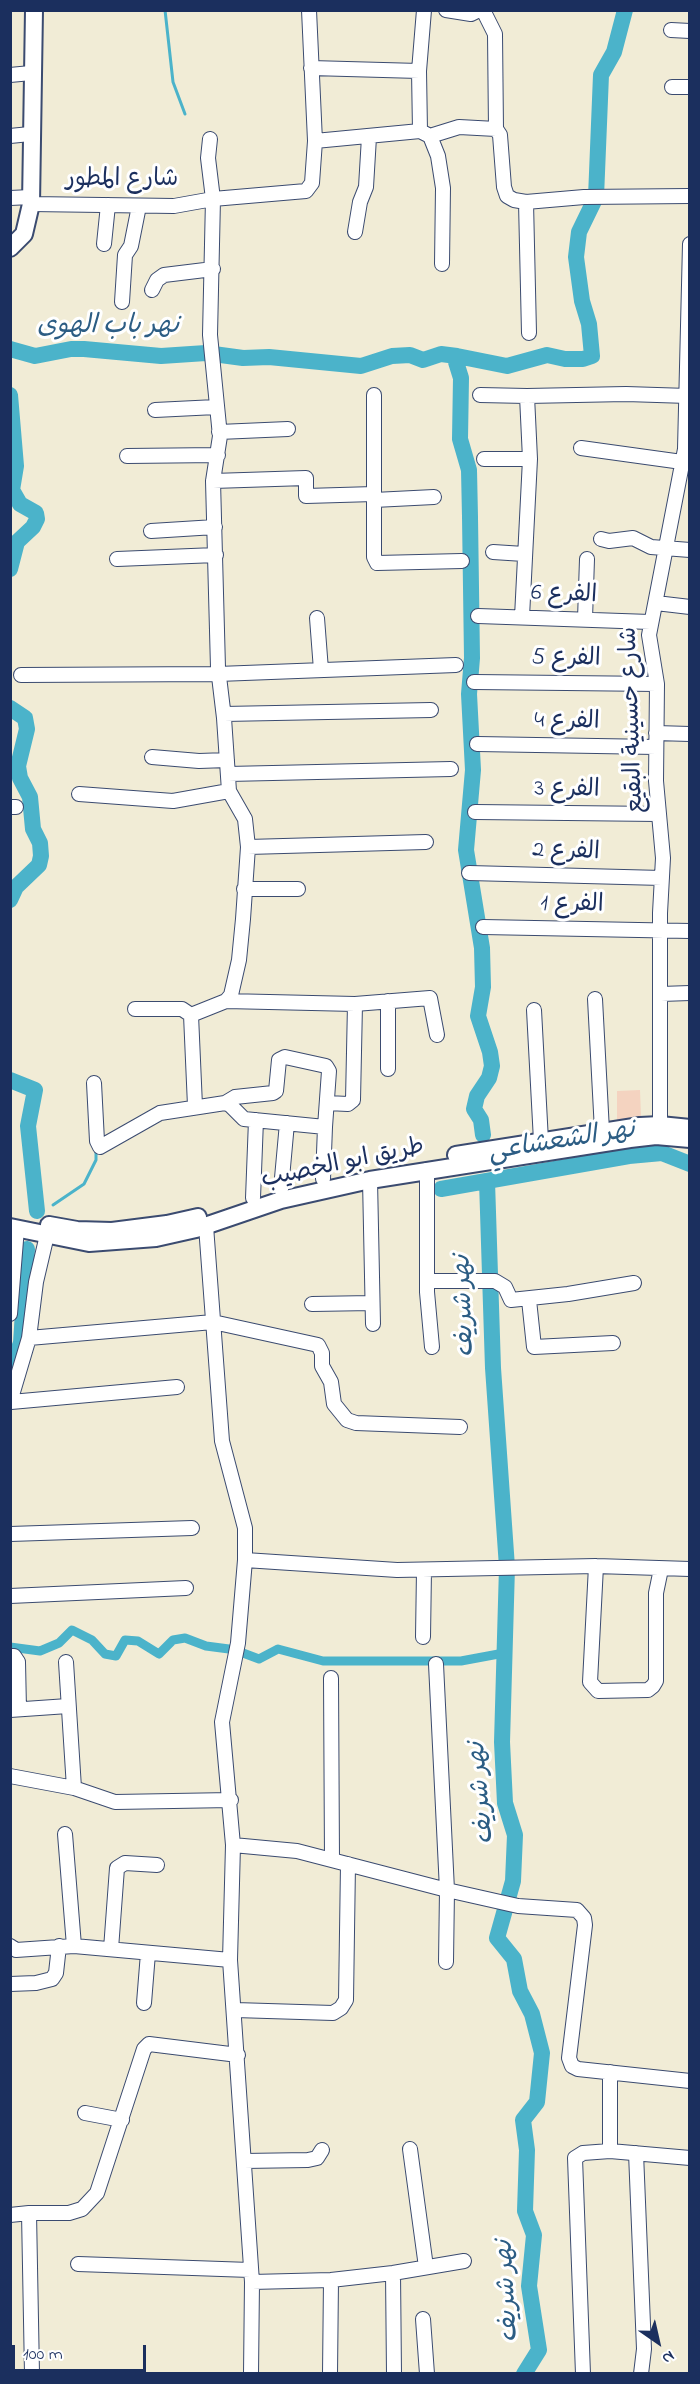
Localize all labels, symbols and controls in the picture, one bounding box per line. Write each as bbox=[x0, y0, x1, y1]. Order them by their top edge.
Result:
street label: شارع المطور bbox=[66, 167, 178, 195]
water label: نهر باب الهوى bbox=[37, 312, 179, 344]
street label: الفرع 6 bbox=[530, 580, 598, 612]
street label: شارع حسينية البقيع bbox=[616, 626, 652, 814]
street label: الفرع 5 bbox=[531, 645, 601, 675]
street label: الفرع 4 bbox=[534, 708, 600, 738]
street label: الفرع 3 bbox=[534, 776, 600, 806]
street label: الفرع 2 bbox=[532, 837, 600, 869]
street label: الفرع 1 bbox=[540, 891, 604, 921]
water label: نهر الشعشاعي bbox=[487, 1116, 637, 1170]
street label: طريق ابو الخصيب bbox=[259, 1134, 427, 1196]
water label: نهر شريف bbox=[449, 1254, 483, 1358]
water label: نهر شريف bbox=[463, 1741, 503, 1845]
water label: نهر شريف bbox=[491, 2239, 527, 2343]
north arrow bbox=[628, 2312, 688, 2372]
scale bar bbox=[15, 2333, 148, 2371]
text: 100 m bbox=[23, 2342, 63, 2368]
text: N bbox=[657, 2344, 679, 2370]

